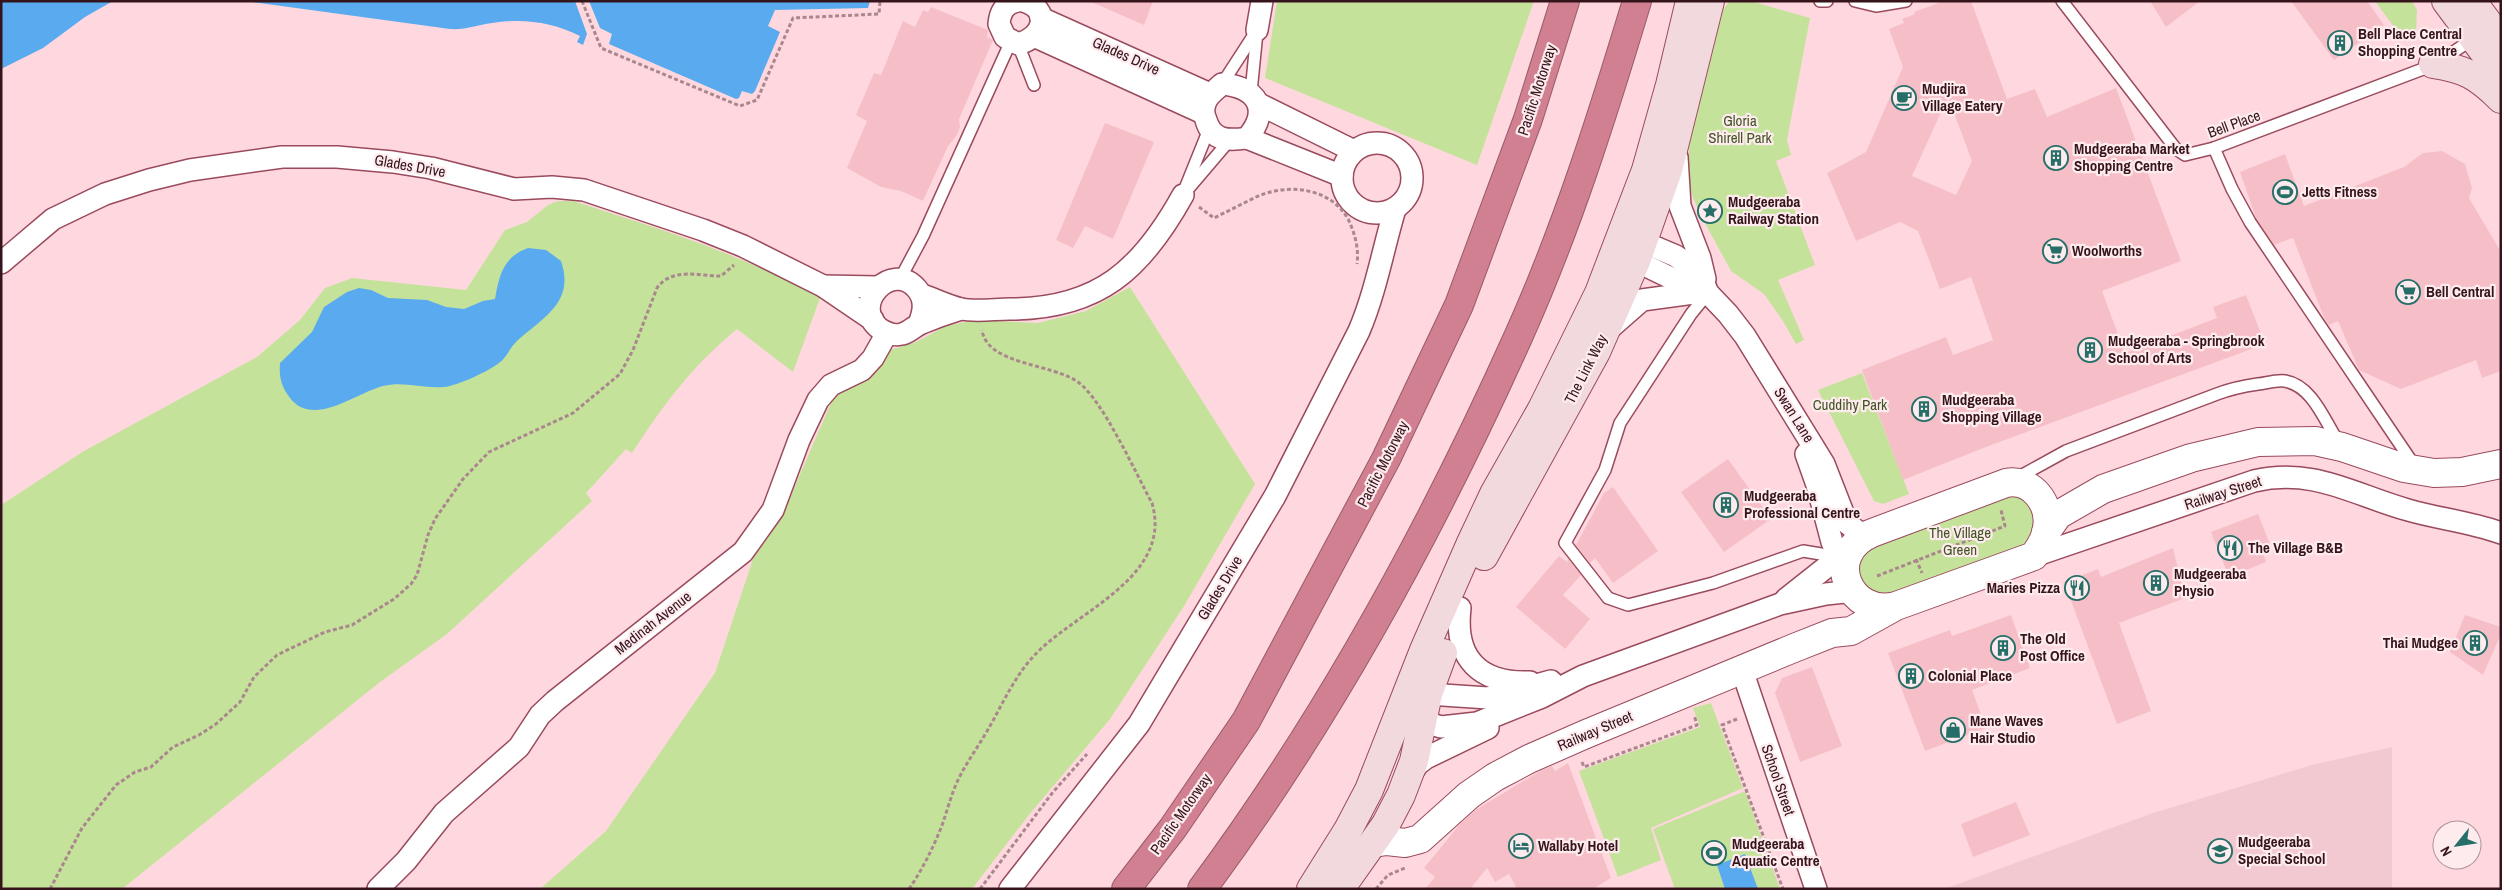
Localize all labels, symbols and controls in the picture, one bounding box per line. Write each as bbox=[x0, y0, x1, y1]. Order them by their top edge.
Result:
place label: Bell Place Central Shopping Centre bbox=[2358, 23, 2462, 61]
building icon: Bell Place Central Shopping Centre bbox=[2327, 30, 2353, 56]
street label: Glades Drive bbox=[1089, 31, 1163, 80]
street label: Pacific Motorway bbox=[1512, 41, 1561, 138]
place label: Mudjira Village Eatery bbox=[1922, 78, 2003, 116]
cafe icon: Mudjira Village Eatery bbox=[1891, 85, 1917, 111]
street label: Bell Place bbox=[2205, 104, 2263, 143]
park label: Gloria Shirell Park bbox=[1708, 110, 1773, 148]
place label: Mudgeeraba Market Shopping Centre bbox=[2074, 138, 2190, 176]
building icon: Mudgeeraba Market Shopping Centre bbox=[2043, 145, 2069, 171]
street label: Glades Drive bbox=[373, 149, 447, 182]
sports icon: Jetts Fitness bbox=[2272, 179, 2298, 205]
place label: Jetts Fitness bbox=[2302, 181, 2377, 202]
place label: Mudgeeraba Railway Station bbox=[1728, 191, 1819, 229]
place icon: Mudgeeraba Railway Station bbox=[1697, 198, 1723, 224]
supermarket icon: Woolworths bbox=[2042, 238, 2068, 264]
place label: Woolworths bbox=[2072, 240, 2142, 261]
supermarket icon: Bell Central bbox=[2395, 279, 2421, 305]
place label: Bell Central bbox=[2426, 281, 2494, 302]
street label: The Link Way bbox=[1559, 330, 1612, 407]
place label: Mudgeeraba - Springbrook School of Arts bbox=[2108, 330, 2265, 368]
building icon: Mudgeeraba - Springbrook School of Arts bbox=[2077, 337, 2103, 363]
street label: Swan Lane bbox=[1769, 383, 1820, 447]
place label: Mudgeeraba Shopping Village bbox=[1942, 389, 2042, 427]
park label: Cuddihy Park bbox=[1813, 394, 1888, 415]
building icon: Mudgeeraba Shopping Village bbox=[1911, 396, 1937, 422]
street label: Pacific Motorway bbox=[1352, 416, 1414, 511]
street label: Railway Street bbox=[2182, 470, 2265, 515]
place label: Mudgeeraba Professional Centre bbox=[1744, 485, 1860, 523]
building icon: Mudgeeraba Professional Centre bbox=[1713, 492, 1739, 518]
park label: The Village Green bbox=[1929, 522, 1991, 560]
restaurant icon: The Village B&B bbox=[2217, 535, 2243, 561]
place label: The Village B&B bbox=[2248, 537, 2343, 558]
street label: Glades Drive bbox=[1192, 551, 1247, 624]
place label: Mudgeeraba Physio bbox=[2174, 563, 2247, 601]
building icon: Mudgeeraba Physio bbox=[2143, 570, 2169, 596]
restaurant icon: Maries Pizza bbox=[2064, 575, 2090, 601]
place label: Maries Pizza bbox=[1987, 577, 2060, 598]
street label: Medinah Avenue bbox=[610, 586, 696, 659]
place label: The Old Post Office bbox=[2020, 628, 2085, 666]
building icon: Thai Mudgee bbox=[2462, 630, 2488, 656]
place label: Thai Mudgee bbox=[2383, 632, 2458, 653]
building icon: The Old Post Office bbox=[1990, 635, 2016, 661]
building icon: Colonial Place bbox=[1898, 663, 1924, 689]
place label: Colonial Place bbox=[1928, 665, 2012, 686]
street label: Railway Street bbox=[1554, 705, 1636, 756]
place label: Mane Waves Hair Studio bbox=[1970, 710, 2044, 748]
shop icon: Mane Waves Hair Studio bbox=[1940, 717, 1966, 743]
street label: School Street bbox=[1757, 742, 1801, 819]
street label: Pacific Motorway bbox=[1145, 768, 1217, 858]
north arrow bbox=[2432, 820, 2482, 870]
place label: Mudgeeraba Special School bbox=[2238, 831, 2326, 869]
hotel icon: Wallaby Hotel bbox=[1508, 833, 1534, 859]
place label: Mudgeeraba Aquatic Centre bbox=[1732, 833, 1820, 871]
place label: Wallaby Hotel bbox=[1538, 835, 1618, 856]
school or university icon: Mudgeeraba Special School bbox=[2207, 838, 2233, 864]
sports icon: Mudgeeraba Aquatic Centre bbox=[1701, 840, 1727, 866]
text: N bbox=[2436, 843, 2456, 860]

